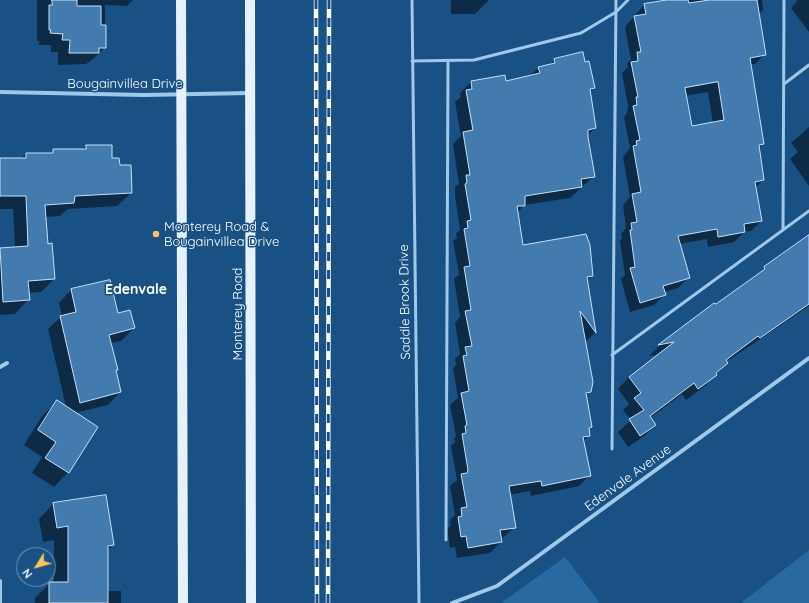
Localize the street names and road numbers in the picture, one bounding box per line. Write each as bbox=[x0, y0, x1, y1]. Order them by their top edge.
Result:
street label: Bougainvillea Drive bbox=[67, 76, 183, 92]
street label: Saddle Brook Drive bbox=[396, 244, 414, 360]
street label: Monterey Road bbox=[230, 268, 246, 360]
street label: Edenvale Avenue bbox=[582, 441, 674, 515]

